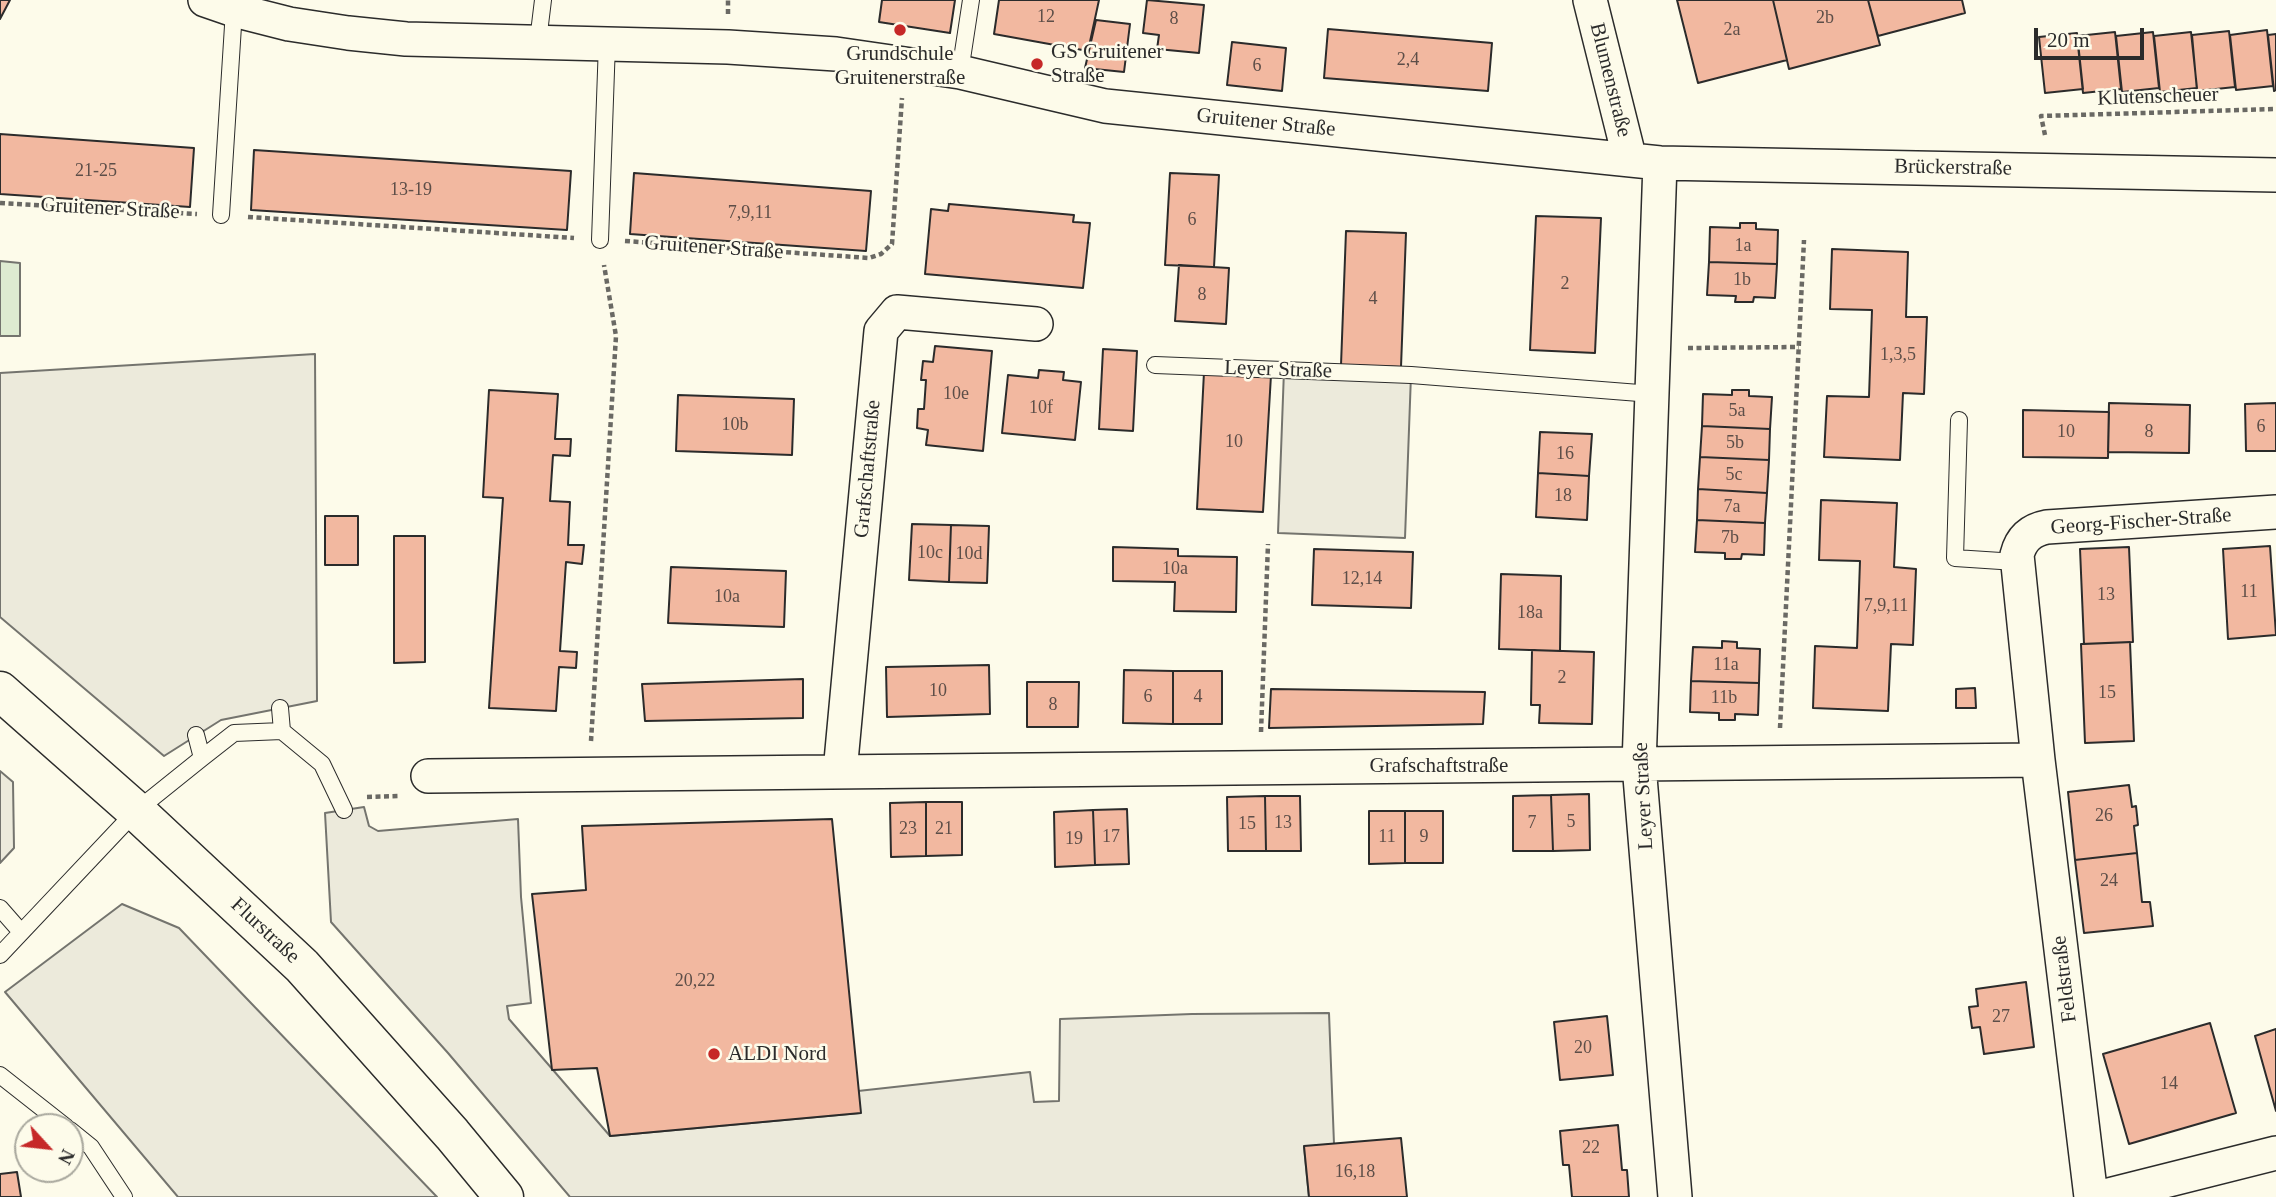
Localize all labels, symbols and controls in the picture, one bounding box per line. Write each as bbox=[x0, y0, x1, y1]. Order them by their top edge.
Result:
house number: 12 bbox=[1037, 6, 1055, 28]
house number: 2b bbox=[1816, 7, 1834, 29]
house number: 8 bbox=[1170, 8, 1178, 30]
scale bar bbox=[2038, 14, 2148, 58]
house number: 2a bbox=[1724, 19, 1740, 41]
street label: Blumenstraße bbox=[1584, 20, 1636, 140]
marker: Grundschule Gruitenerstraße bbox=[892, 22, 908, 38]
text: 20 m bbox=[2047, 28, 2090, 52]
place label: GS Gruitener Straße bbox=[1051, 39, 1164, 89]
place label: Grundschule Gruitenerstraße bbox=[835, 41, 965, 91]
house number: 2,4 bbox=[1397, 49, 1419, 71]
house number: 6 bbox=[1252, 55, 1262, 77]
marker: GS Gruitener Straße bbox=[1029, 56, 1045, 72]
street label: Klutenscheuer bbox=[2097, 82, 2219, 112]
street label: Gruitener Straße bbox=[1195, 103, 1337, 143]
street label: Brückerstraße bbox=[1894, 154, 2012, 182]
house number: 21-25 bbox=[75, 160, 117, 182]
house number: 13-19 bbox=[390, 179, 432, 201]
street label: Gruitener Straße bbox=[40, 193, 180, 225]
house number: 7,9,11 bbox=[728, 202, 772, 224]
house number: 6 bbox=[1188, 209, 1196, 231]
street label: Gruitener Straße bbox=[644, 231, 784, 265]
house number: 1a bbox=[1735, 235, 1751, 257]
house number: 1b bbox=[1733, 269, 1751, 291]
house number: 2 bbox=[1560, 273, 1570, 295]
house number: 8 bbox=[1198, 284, 1206, 306]
house number: 4 bbox=[1368, 288, 1378, 310]
house number: 1,3,5 bbox=[1880, 344, 1916, 366]
street label: Leyer Straße bbox=[1224, 356, 1332, 384]
house number: 10e bbox=[943, 383, 969, 405]
house number: 10f bbox=[1029, 397, 1053, 419]
street label: Grafschaftstraße bbox=[849, 399, 887, 539]
house number: 5a bbox=[1729, 400, 1745, 422]
house number: 10b bbox=[722, 414, 748, 436]
house number: 6 bbox=[2256, 416, 2266, 438]
house number: 10 bbox=[2057, 421, 2075, 443]
house number: 8 bbox=[2144, 421, 2154, 443]
house number: 10 bbox=[1225, 431, 1243, 453]
house number: 5b bbox=[1726, 432, 1744, 454]
house number: 16 bbox=[1556, 443, 1574, 465]
house number: 5c bbox=[1726, 464, 1742, 486]
house number: 18 bbox=[1554, 485, 1572, 507]
house number: 7a bbox=[1724, 496, 1740, 518]
street label: Georg-Fischer-Straße bbox=[2050, 503, 2232, 541]
house number: 7b bbox=[1721, 527, 1739, 549]
house number: 10c bbox=[917, 542, 943, 564]
house number: 10d bbox=[956, 543, 982, 565]
house number: 10a bbox=[1162, 558, 1188, 580]
house number: 12,14 bbox=[1342, 568, 1382, 590]
house number: 11 bbox=[2240, 581, 2258, 603]
house number: 13 bbox=[2097, 584, 2115, 606]
house number: 10a bbox=[714, 586, 740, 608]
house number: 7,9,11 bbox=[1864, 595, 1908, 617]
house number: 18a bbox=[1517, 602, 1543, 624]
house number: 11a bbox=[1713, 654, 1739, 676]
house number: 2 bbox=[1558, 667, 1566, 689]
house number: 10 bbox=[929, 680, 947, 702]
house number: 15 bbox=[2098, 682, 2116, 704]
house number: 6 bbox=[1144, 686, 1152, 708]
house number: 4 bbox=[1194, 686, 1202, 708]
house number: 11b bbox=[1711, 687, 1737, 709]
house number: 8 bbox=[1048, 694, 1058, 716]
street label: Leyer Straße bbox=[1629, 741, 1659, 851]
street label: Grafschaftstraße bbox=[1370, 753, 1508, 779]
house number: 26 bbox=[2095, 805, 2113, 827]
house number: 5 bbox=[1566, 811, 1576, 833]
house number: 13 bbox=[1274, 812, 1292, 834]
house number: 7 bbox=[1528, 812, 1536, 834]
house number: 15 bbox=[1238, 813, 1256, 835]
house number: 23 bbox=[899, 818, 917, 840]
house number: 21 bbox=[935, 818, 953, 840]
house number: 17 bbox=[1102, 826, 1120, 848]
house number: 11 bbox=[1378, 826, 1396, 848]
house number: 9 bbox=[1420, 826, 1428, 848]
house number: 19 bbox=[1065, 828, 1083, 850]
house number: 24 bbox=[2100, 870, 2118, 892]
street label: Flurstraße bbox=[225, 893, 305, 969]
street label: Feldstraße bbox=[2047, 934, 2083, 1024]
house number: 20,22 bbox=[675, 970, 715, 992]
house number: 27 bbox=[1992, 1006, 2010, 1028]
house number: 20 bbox=[1574, 1037, 1592, 1059]
place label: ALDI Nord bbox=[728, 1041, 827, 1067]
marker: ALDI Nord bbox=[706, 1046, 722, 1062]
house number: 14 bbox=[2160, 1073, 2178, 1095]
north arrow bbox=[14, 1113, 84, 1183]
house number: 22 bbox=[1582, 1137, 1600, 1159]
text: N bbox=[54, 1146, 79, 1168]
house number: 16,18 bbox=[1335, 1161, 1375, 1183]

